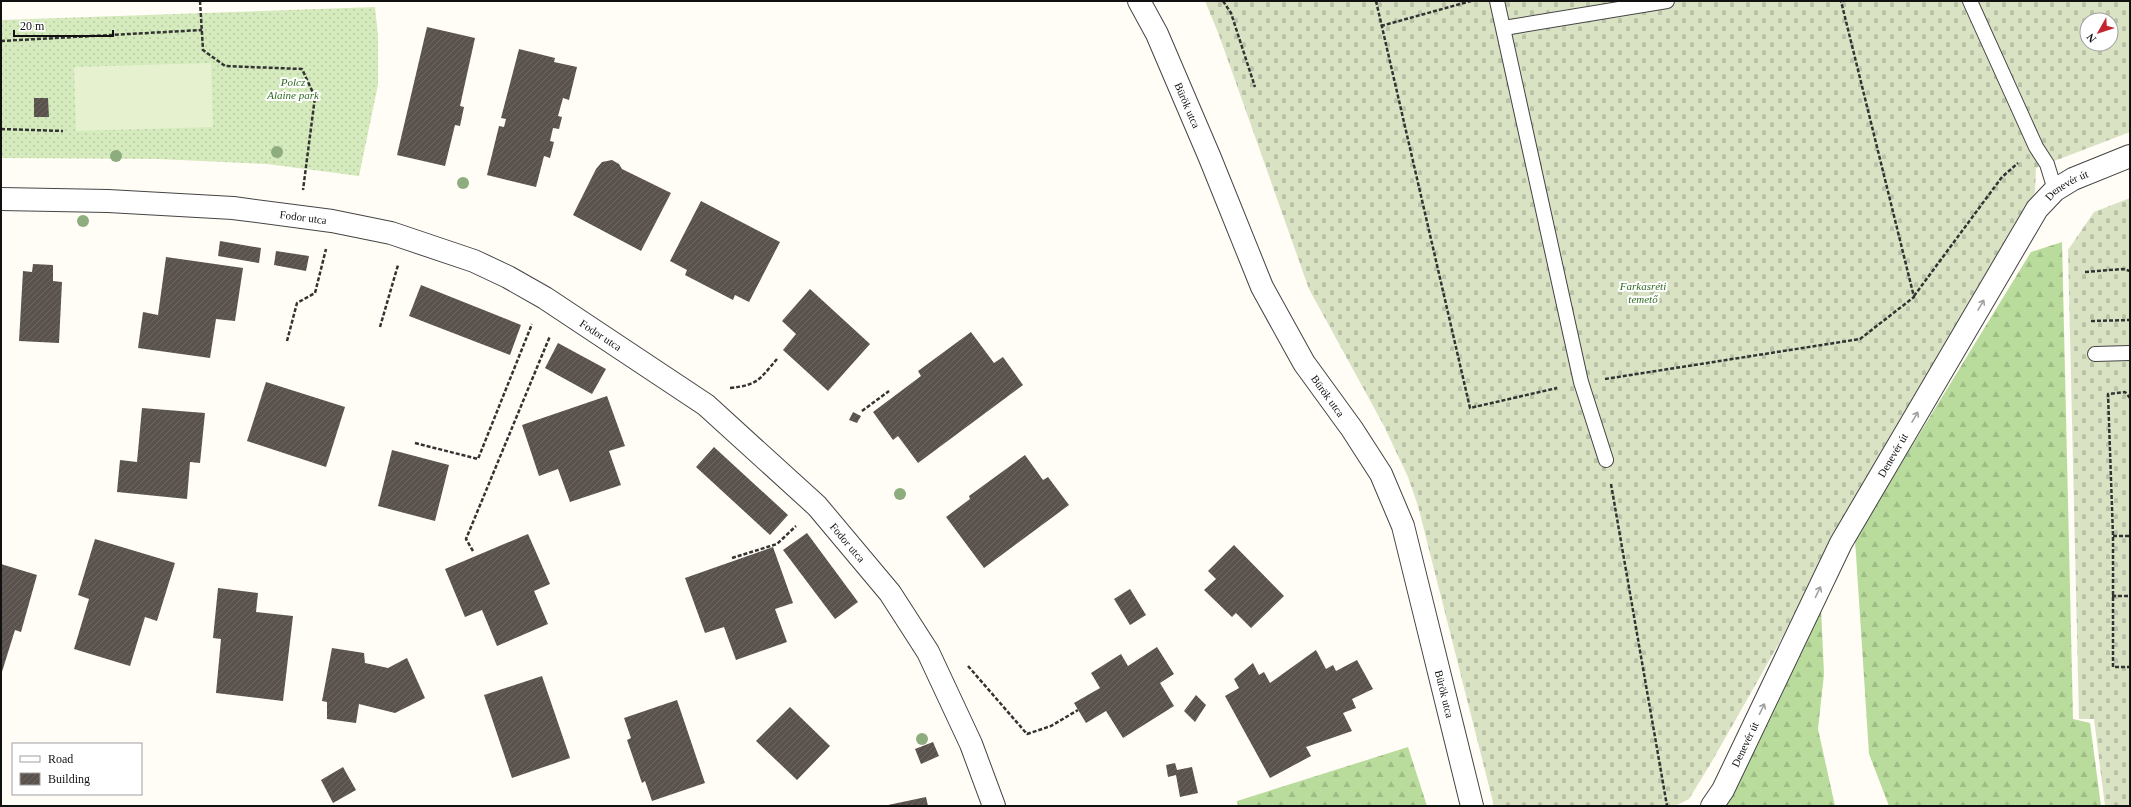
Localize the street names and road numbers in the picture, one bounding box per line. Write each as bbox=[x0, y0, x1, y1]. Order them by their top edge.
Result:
street label: Bürök utca bbox=[1172, 80, 1203, 130]
street label: Denevér út bbox=[2042, 168, 2090, 203]
street label: Fodor utca bbox=[279, 208, 328, 226]
street label: Fodor utca bbox=[578, 317, 624, 353]
street label: Bürök utca bbox=[1309, 373, 1347, 419]
street label: Denevér út bbox=[1875, 431, 1910, 479]
street label: Fodor utca bbox=[828, 520, 868, 565]
street label: Bürök utca bbox=[1433, 669, 1456, 719]
street label: Denevér út bbox=[1729, 720, 1761, 769]

